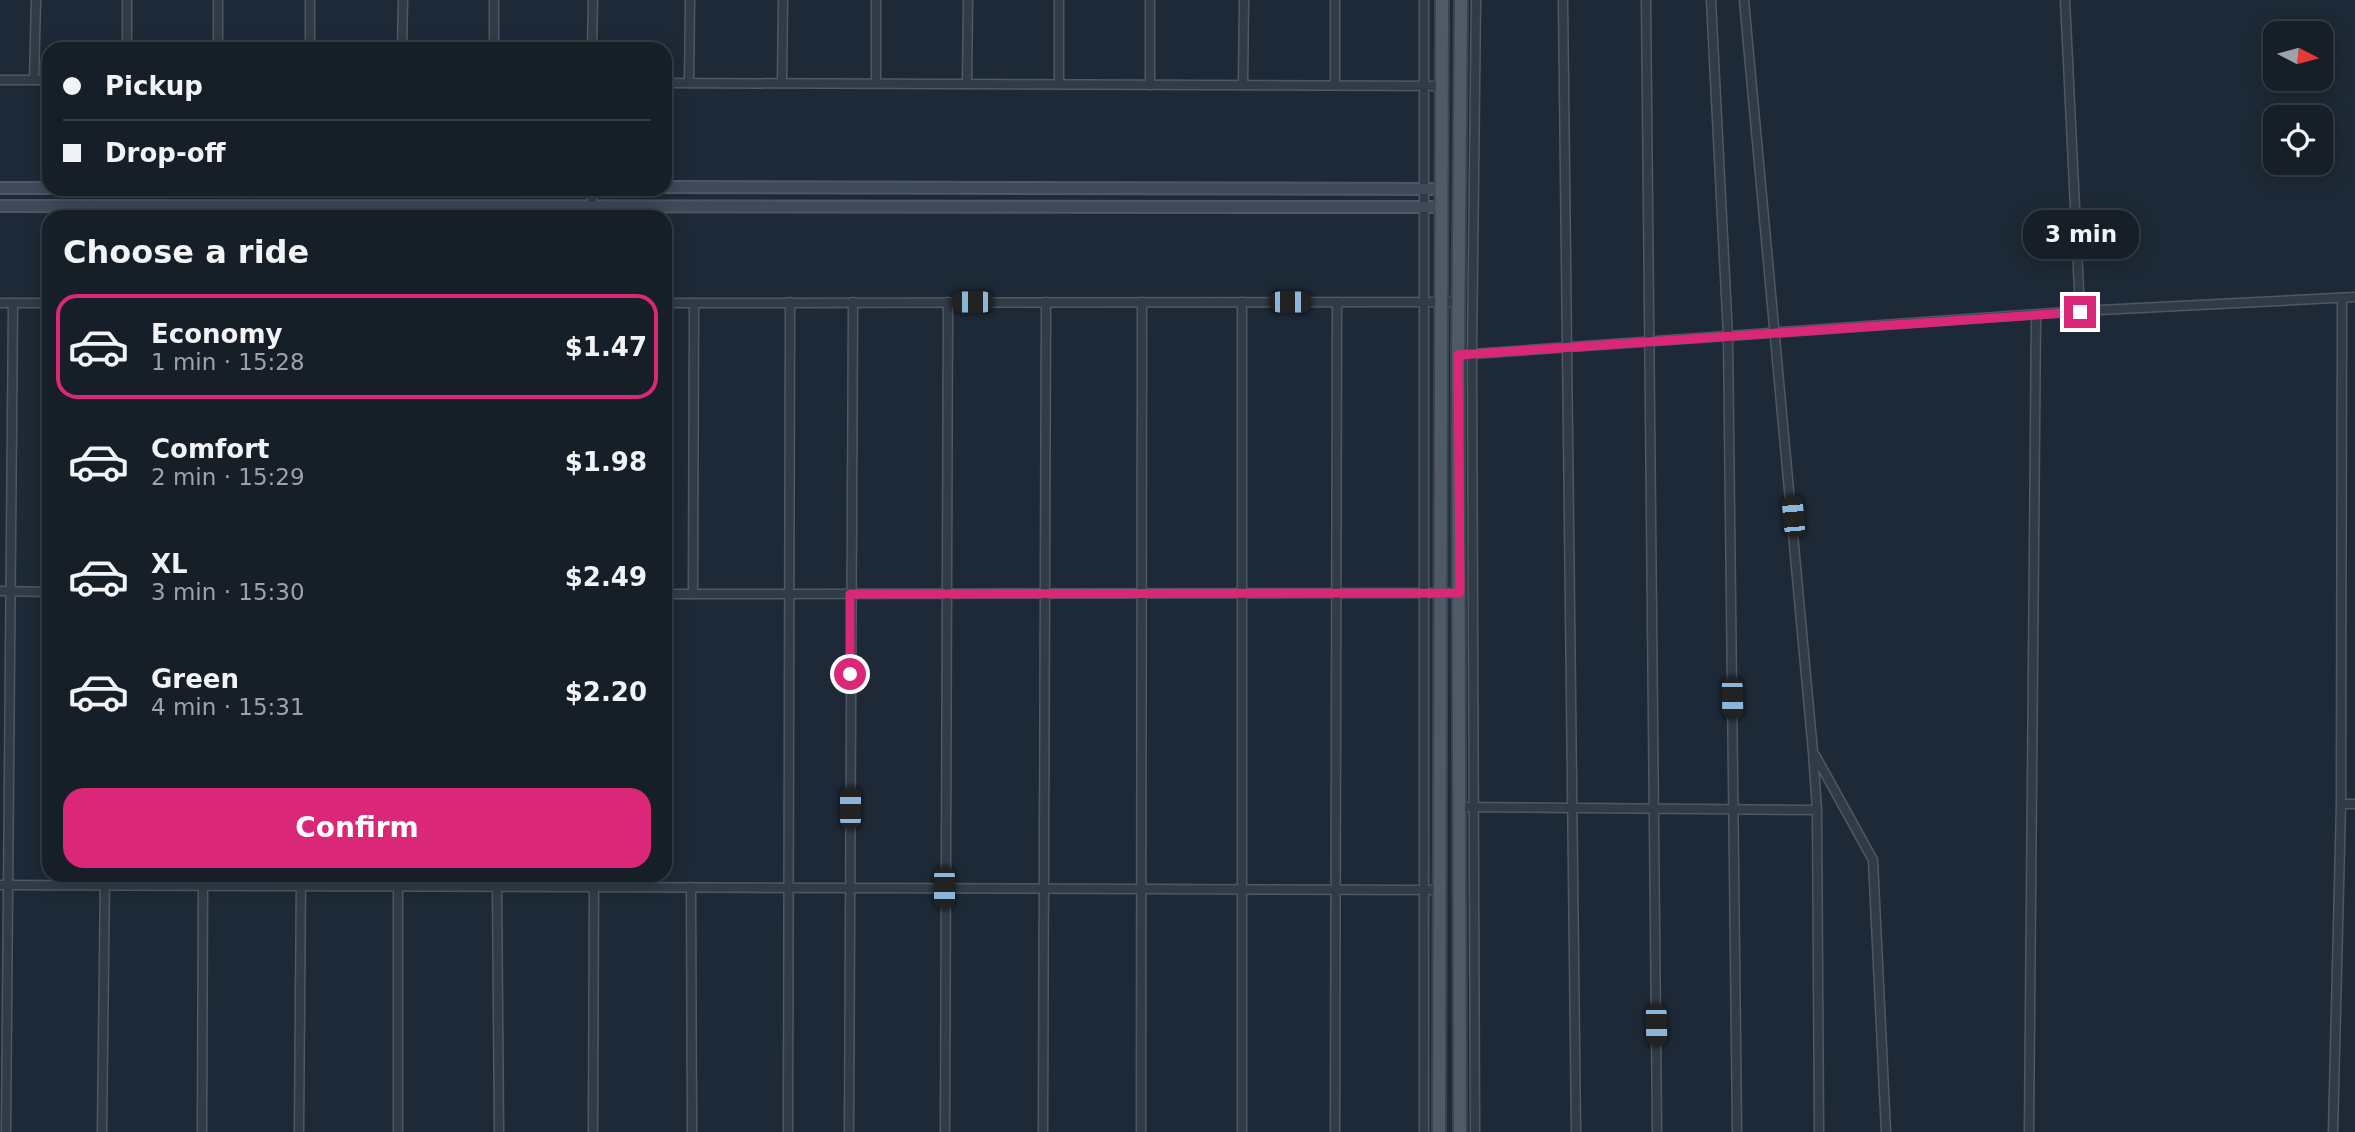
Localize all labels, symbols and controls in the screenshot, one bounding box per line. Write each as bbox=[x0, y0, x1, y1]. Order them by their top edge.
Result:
north arrow bbox=[2263, 21, 2333, 91]
map controls bbox=[2263, 21, 2333, 175]
text: Pickup bbox=[105, 71, 203, 101]
button: locate bbox=[2263, 105, 2333, 175]
text: Drop-off bbox=[105, 138, 226, 168]
callout: 3 min bbox=[2022, 210, 2138, 260]
text: 3 min bbox=[2045, 221, 2117, 247]
text: Choose a ride bbox=[63, 233, 309, 271]
car bbox=[952, 292, 994, 313]
car bbox=[1270, 292, 1312, 313]
route end bbox=[2064, 296, 2096, 328]
icon: car bbox=[67, 315, 130, 378]
text: Economy bbox=[151, 319, 282, 349]
text: $1.47 bbox=[565, 332, 647, 362]
text: 1 min · 15:28 bbox=[151, 349, 305, 375]
icon: car bbox=[67, 430, 130, 493]
text: Comfort bbox=[151, 434, 269, 464]
text: $1.98 bbox=[565, 447, 647, 477]
text: 2 min · 15:29 bbox=[151, 464, 305, 490]
car bbox=[1781, 494, 1806, 538]
icon: car bbox=[67, 545, 130, 608]
text: XL bbox=[151, 549, 188, 579]
text: $2.49 bbox=[565, 562, 647, 592]
text: 3 min · 15:30 bbox=[151, 579, 305, 605]
route start bbox=[834, 658, 866, 690]
icon: car bbox=[67, 660, 130, 723]
text: Green bbox=[151, 664, 239, 694]
text: $2.20 bbox=[565, 677, 647, 707]
car bbox=[1722, 677, 1743, 719]
text: 4 min · 15:31 bbox=[151, 694, 305, 720]
car bbox=[840, 787, 861, 829]
button: Confirm bbox=[63, 788, 651, 868]
car bbox=[934, 867, 955, 909]
car bbox=[1646, 1004, 1667, 1046]

